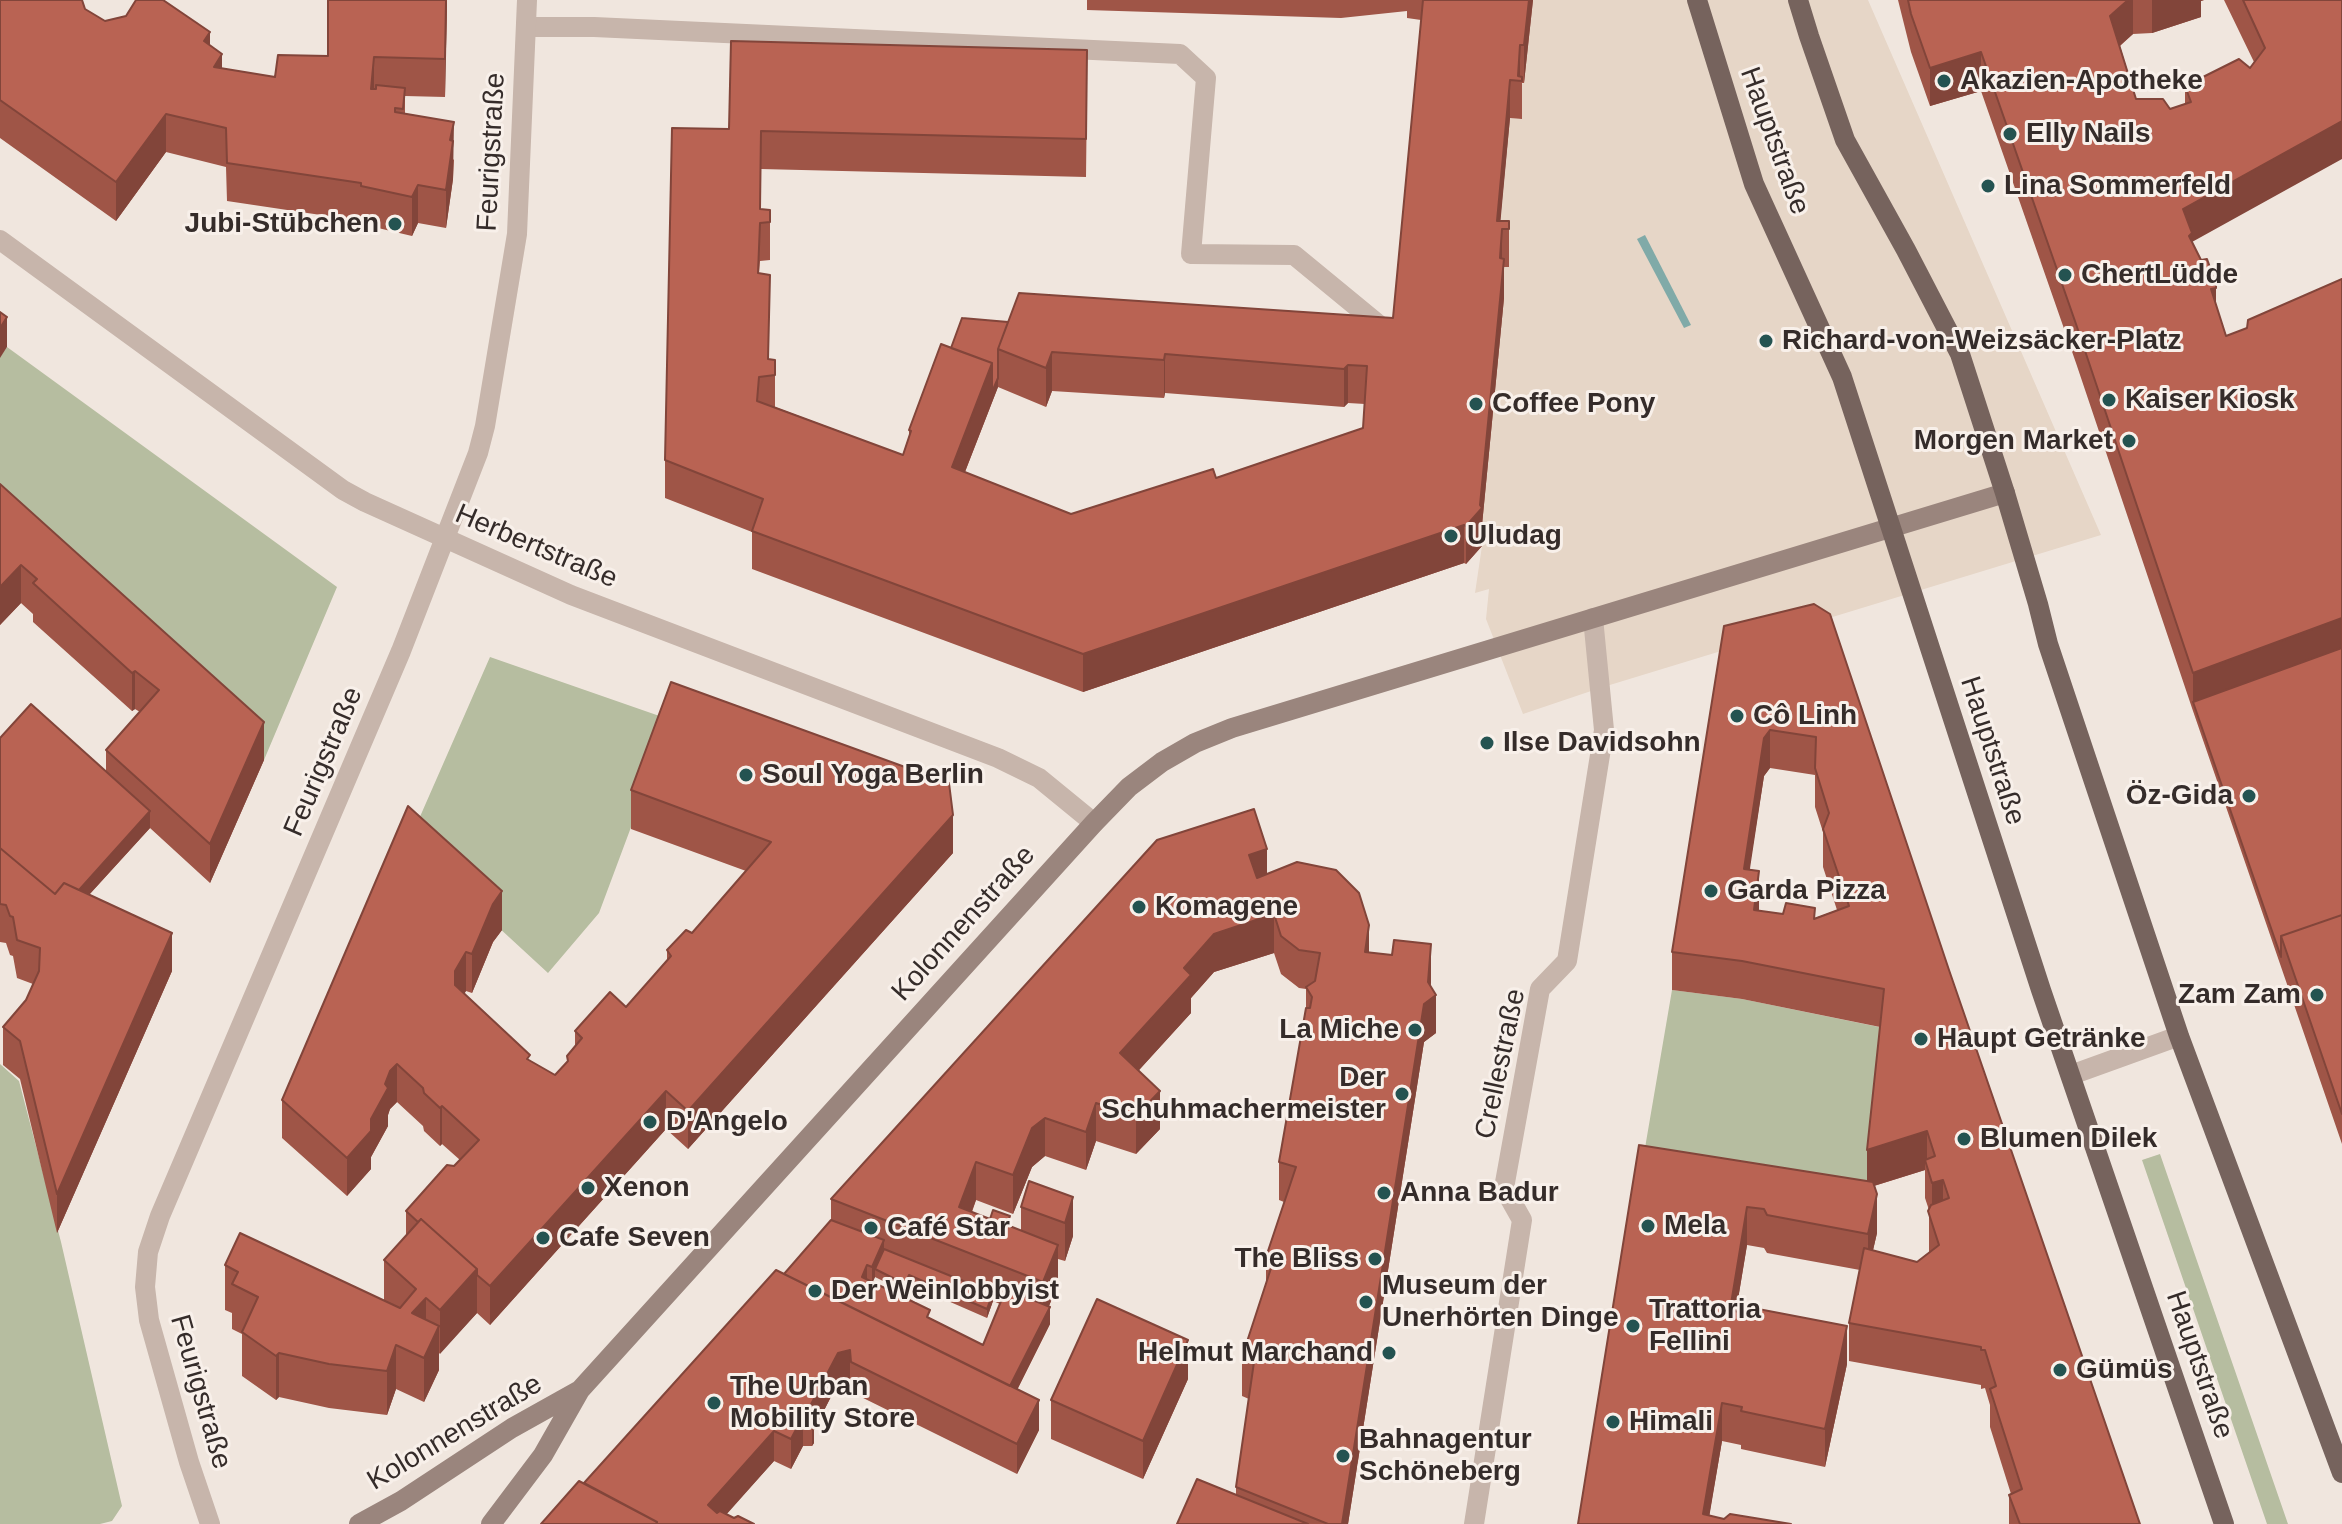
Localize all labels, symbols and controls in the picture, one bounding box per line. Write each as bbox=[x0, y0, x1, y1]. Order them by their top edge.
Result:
street label: Hauptstraße bbox=[1732, 63, 1816, 219]
place label: Akazien-Apotheke bbox=[1960, 64, 2203, 98]
street label: Feurigstraße bbox=[471, 72, 513, 232]
marker: Akazien-Apotheke bbox=[1935, 72, 1953, 90]
place label: Elly Nails bbox=[2026, 117, 2151, 151]
marker: Elly Nails bbox=[2001, 125, 2019, 143]
place label: Lina Sommerfeld bbox=[2004, 169, 2231, 203]
marker: Lina Sommerfeld bbox=[1979, 177, 1997, 195]
place label: Jubi-Stübchen bbox=[185, 207, 379, 241]
marker: Jubi-Stübchen bbox=[386, 215, 404, 233]
place label: ChertLüdde bbox=[2081, 258, 2238, 292]
marker: ChertLüdde bbox=[2056, 266, 2074, 284]
place label: Richard-von-Weizsäcker-Platz bbox=[1782, 324, 2181, 358]
marker: Richard-von-Weizsäcker-Platz bbox=[1757, 332, 1775, 350]
place label: Kaiser Kiosk bbox=[2125, 383, 2295, 417]
place label: Coffee Pony bbox=[1492, 387, 1655, 421]
marker: Kaiser Kiosk bbox=[2100, 391, 2118, 409]
marker: Coffee Pony bbox=[1467, 395, 1485, 413]
place label: Morgen Market bbox=[1914, 424, 2113, 458]
marker: Morgen Market bbox=[2120, 432, 2138, 450]
street label: Herbertstraße bbox=[450, 498, 622, 596]
place label: Uludag bbox=[1467, 519, 1562, 553]
marker: Uludag bbox=[1442, 527, 1460, 545]
street label: Hauptstraße bbox=[1952, 673, 2032, 829]
street label: Feurigstraße bbox=[278, 682, 370, 842]
place label: Cô Linh bbox=[1753, 699, 1857, 733]
marker: Cô Linh bbox=[1728, 707, 1746, 725]
place label: Ilse Davidsohn bbox=[1503, 726, 1701, 760]
marker: Ilse Davidsohn bbox=[1478, 734, 1496, 752]
place label: Soul Yoga Berlin bbox=[762, 758, 984, 792]
marker: Soul Yoga Berlin bbox=[737, 766, 755, 784]
place label: Öz-Gida bbox=[2126, 779, 2233, 813]
marker: Öz-Gida bbox=[2240, 787, 2258, 805]
street label: Kolonnenstraße bbox=[885, 839, 1043, 1009]
place label: Garda Pizza bbox=[1727, 874, 1886, 908]
marker: Garda Pizza bbox=[1702, 882, 1720, 900]
place label: Komagene bbox=[1155, 890, 1298, 924]
marker: Komagene bbox=[1130, 898, 1148, 916]
place label: Zam Zam bbox=[2178, 978, 2301, 1012]
street label: Crellestraße bbox=[1469, 986, 1533, 1142]
marker: Zam Zam bbox=[2308, 986, 2326, 1004]
place label: La Miche bbox=[1279, 1013, 1399, 1047]
marker: La Miche bbox=[1406, 1021, 1424, 1039]
place label: Haupt Getränke bbox=[1937, 1022, 2145, 1056]
marker: Haupt Getränke bbox=[1912, 1030, 1930, 1048]
place label: Der Schuhmachermeister bbox=[1101, 1061, 1386, 1127]
marker: Der Schuhmachermeister bbox=[1393, 1085, 1411, 1103]
place label: D'Angelo bbox=[666, 1105, 788, 1139]
marker: D'Angelo bbox=[641, 1113, 659, 1131]
place label: Blumen Dilek bbox=[1980, 1122, 2157, 1156]
marker: Blumen Dilek bbox=[1955, 1130, 1973, 1148]
place label: Xenon bbox=[604, 1171, 690, 1205]
place label: Anna Badur bbox=[1400, 1176, 1559, 1210]
marker: Xenon bbox=[579, 1179, 597, 1197]
marker: Anna Badur bbox=[1375, 1184, 1393, 1202]
place label: Mela bbox=[1664, 1209, 1726, 1243]
place label: Café Star bbox=[887, 1211, 1010, 1245]
marker: Mela bbox=[1639, 1217, 1657, 1235]
marker: Café Star bbox=[862, 1219, 880, 1237]
place label: Cafe Seven bbox=[559, 1221, 710, 1255]
marker: Cafe Seven bbox=[534, 1229, 552, 1247]
place label: The Bliss bbox=[1235, 1242, 1359, 1276]
marker: The Bliss bbox=[1366, 1250, 1384, 1268]
place label: Museum der Unerhörten Dinge bbox=[1382, 1269, 1618, 1335]
place label: Der Weinlobbyist bbox=[831, 1274, 1059, 1308]
marker: Der Weinlobbyist bbox=[806, 1282, 824, 1300]
street label: Hauptstraße bbox=[2158, 1287, 2240, 1443]
marker: Museum der Unerhörten Dinge bbox=[1357, 1293, 1375, 1311]
place label: Trattoria Fellini bbox=[1649, 1293, 1761, 1359]
street label: Feurigstraße bbox=[162, 1311, 238, 1473]
marker: Trattoria Fellini bbox=[1624, 1317, 1642, 1335]
place label: Helmut Marchand bbox=[1138, 1336, 1373, 1370]
marker: Helmut Marchand bbox=[1380, 1344, 1398, 1362]
place label: Gümüs bbox=[2076, 1353, 2172, 1387]
marker: Gümüs bbox=[2051, 1361, 2069, 1379]
street label: Kolonnenstraße bbox=[362, 1368, 548, 1498]
place label: The Urban Mobility Store bbox=[730, 1370, 915, 1436]
marker: The Urban Mobility Store bbox=[705, 1394, 723, 1412]
place label: Himali bbox=[1629, 1405, 1713, 1439]
marker: Himali bbox=[1604, 1413, 1622, 1431]
place label: Bahnagentur Schöneberg bbox=[1359, 1423, 1532, 1489]
marker: Bahnagentur Schöneberg bbox=[1334, 1447, 1352, 1465]

